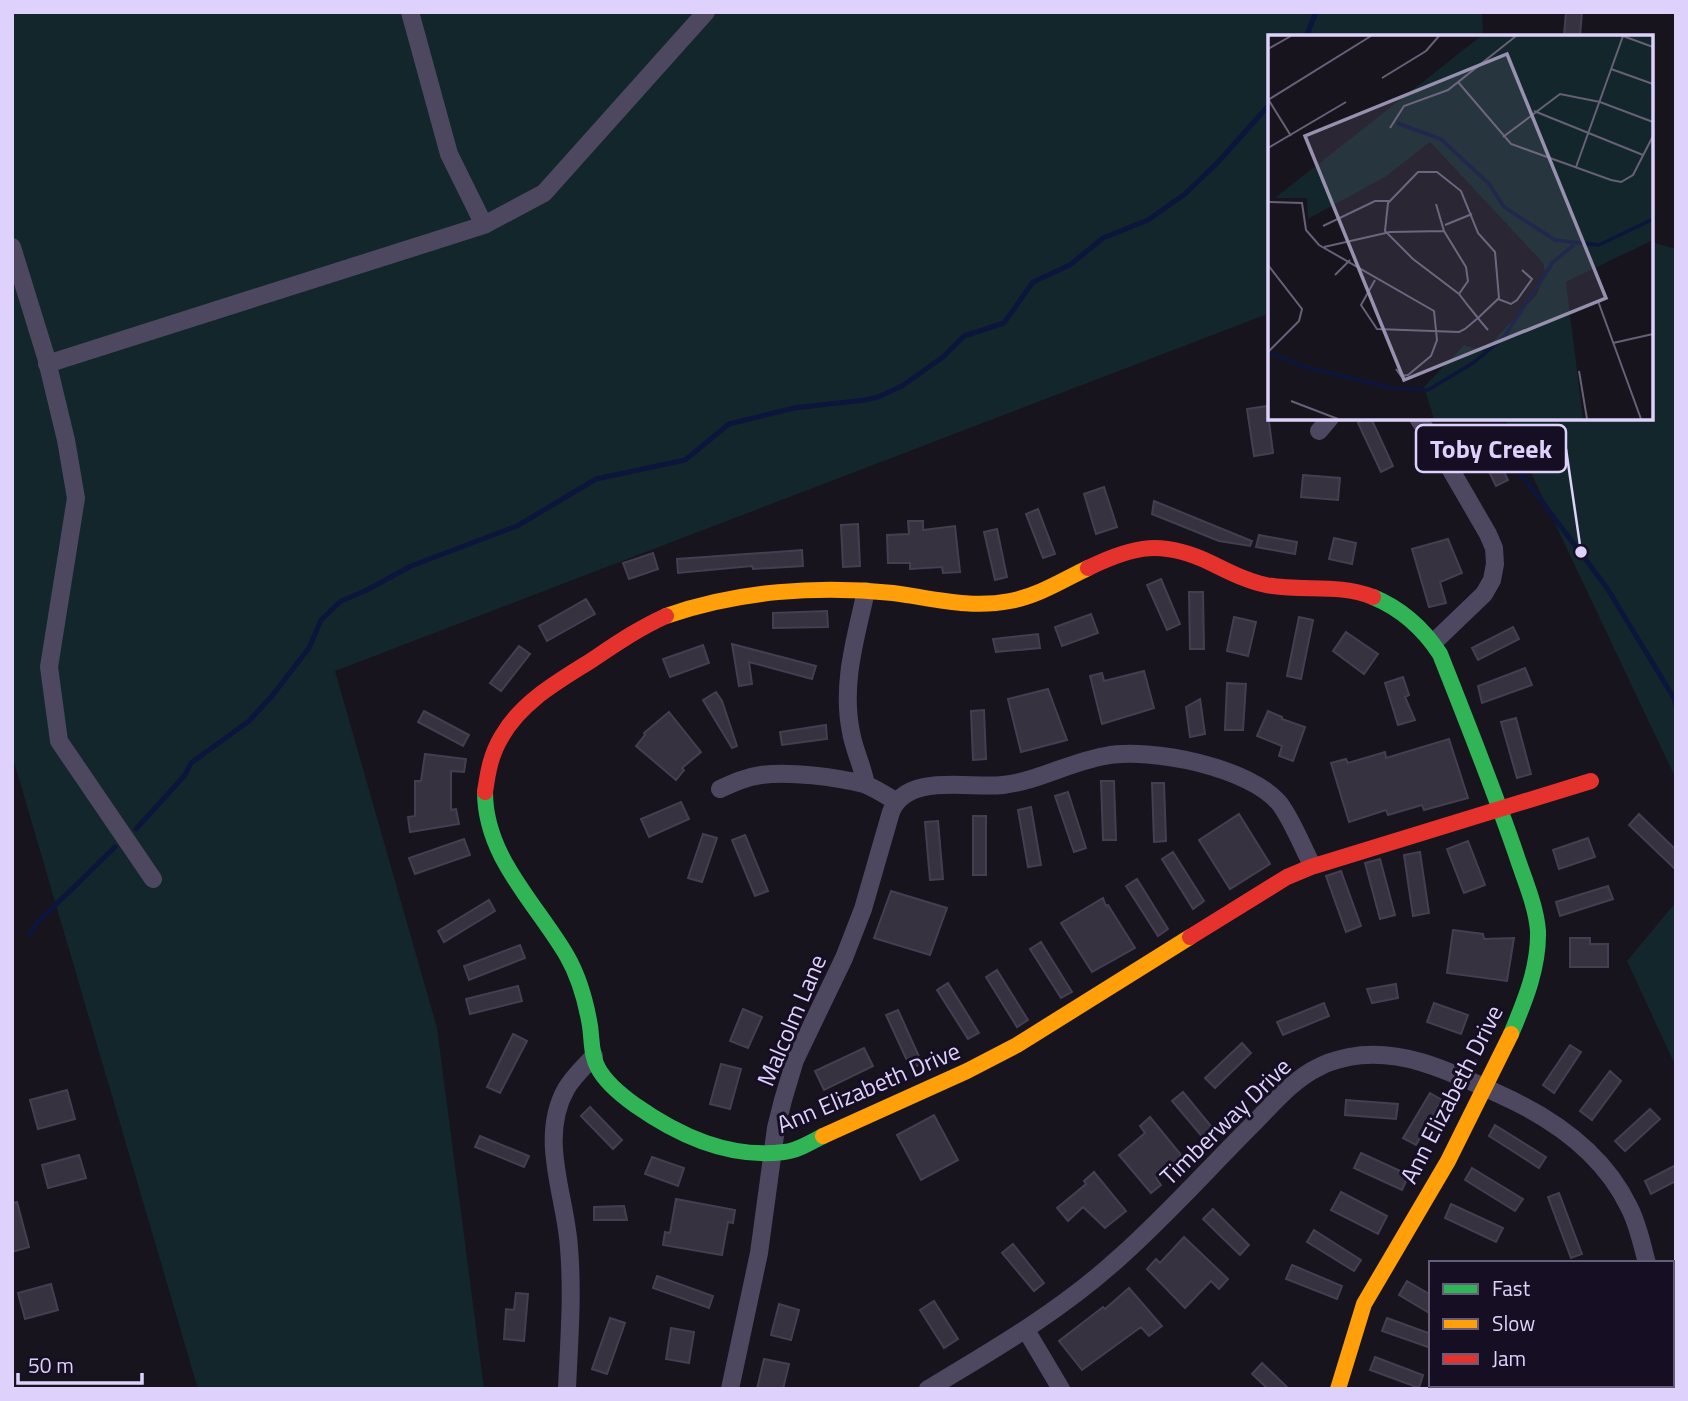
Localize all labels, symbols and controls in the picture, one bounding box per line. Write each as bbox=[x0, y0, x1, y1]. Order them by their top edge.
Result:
inset map bbox=[1268, 35, 1653, 420]
callout: Toby Creek bbox=[1416, 425, 1566, 472]
text: Toby Creek bbox=[1430, 429, 1553, 468]
street label: Malcolm Lane bbox=[747, 948, 835, 1092]
street label: Ann Elizabeth Drive bbox=[1390, 998, 1512, 1190]
street label: Ann Elizabeth Drive bbox=[771, 1032, 965, 1142]
street label: Timberway Drive bbox=[1151, 1049, 1299, 1193]
legend bbox=[1429, 1261, 1674, 1387]
text: Fast bbox=[1492, 1272, 1531, 1304]
text: Slow bbox=[1492, 1307, 1535, 1339]
scale bar bbox=[18, 1342, 142, 1386]
text: Jam bbox=[1492, 1342, 1526, 1374]
text: 50 m bbox=[28, 1349, 74, 1381]

